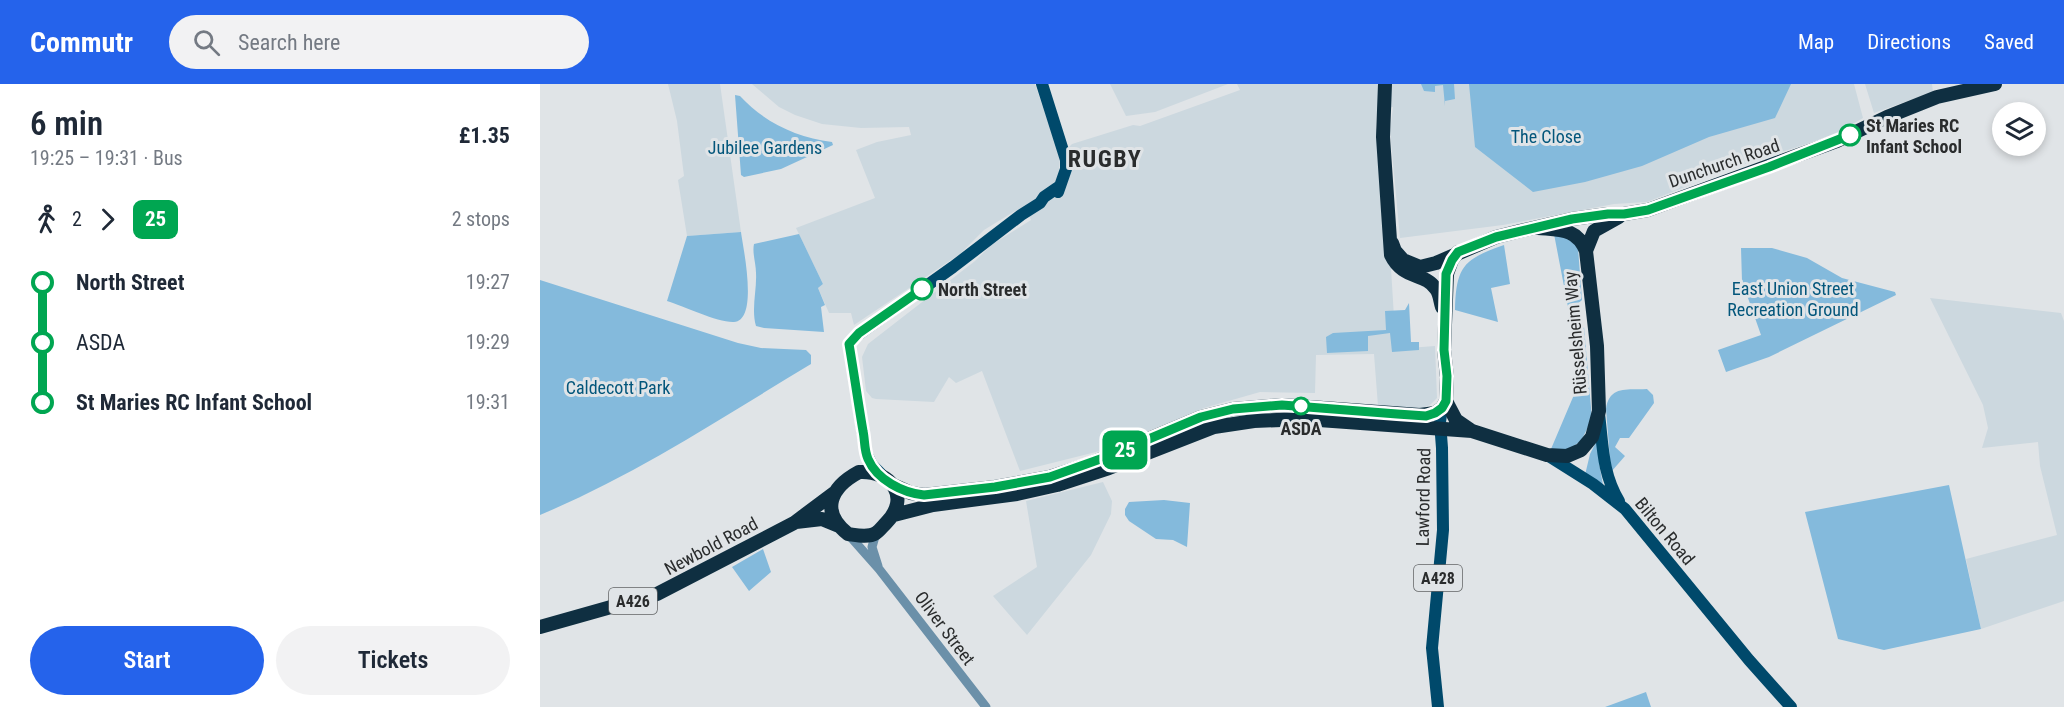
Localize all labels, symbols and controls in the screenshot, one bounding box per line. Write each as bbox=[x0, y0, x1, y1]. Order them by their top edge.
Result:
search box bbox=[169, 15, 589, 69]
text: Commutr bbox=[30, 26, 133, 59]
icon: search bbox=[190, 26, 223, 59]
text: Search here bbox=[238, 30, 340, 55]
text: Map bbox=[1798, 30, 1834, 54]
text: Directions bbox=[1867, 30, 1951, 54]
text: Saved bbox=[1984, 30, 2034, 54]
map controls bbox=[1992, 102, 2046, 156]
button: layers bbox=[1992, 102, 2046, 156]
text: 6 min bbox=[30, 104, 103, 143]
place label: St Maries RC Infant School bbox=[1866, 115, 1962, 157]
text: £1.35 bbox=[459, 123, 510, 148]
marker: St Maries RC Infant School bbox=[1839, 124, 1861, 146]
park label: The Close bbox=[1511, 126, 1581, 147]
street label: Dunchurch Road bbox=[1666, 134, 1782, 192]
park label: Jubilee Gardens bbox=[708, 137, 822, 158]
district label: RUGBY bbox=[1068, 145, 1142, 173]
text: 19:25 – 19:31 · Bus bbox=[30, 146, 183, 170]
icon: walk bbox=[30, 203, 63, 236]
icon: forward bbox=[91, 203, 124, 236]
text: 2 bbox=[72, 207, 82, 231]
text: 25 bbox=[145, 207, 166, 231]
text: 2 stops bbox=[452, 207, 510, 231]
text: North Street bbox=[76, 270, 184, 295]
text: 19:27 bbox=[466, 270, 510, 294]
street label: Rüsselsheim Way bbox=[1559, 270, 1591, 396]
marker: North Street bbox=[911, 278, 933, 300]
park label: East Union Street Recreation Ground bbox=[1727, 278, 1859, 320]
place label: North Street bbox=[938, 279, 1027, 300]
text: ASDA bbox=[76, 330, 125, 355]
text: 19:29 bbox=[466, 330, 510, 354]
park label: Caldecott Park bbox=[566, 377, 670, 398]
text: St Maries RC Infant School bbox=[76, 390, 312, 415]
text: 19:31 bbox=[466, 390, 510, 414]
marker: ASDA bbox=[1292, 397, 1310, 415]
place label: ASDA bbox=[1280, 418, 1322, 439]
line badge: 25 bbox=[1098, 430, 1152, 470]
text: 25 bbox=[1114, 438, 1136, 462]
street label: Lawford Road bbox=[1412, 448, 1434, 546]
street label: Bilton Road bbox=[1631, 493, 1699, 569]
street label: Newbold Road bbox=[661, 513, 761, 579]
road number: A428 bbox=[1414, 565, 1462, 591]
street label: Oliver Street bbox=[910, 587, 980, 669]
road number: A426 bbox=[609, 588, 657, 614]
button: Start bbox=[30, 626, 264, 695]
button: Tickets bbox=[276, 626, 510, 695]

